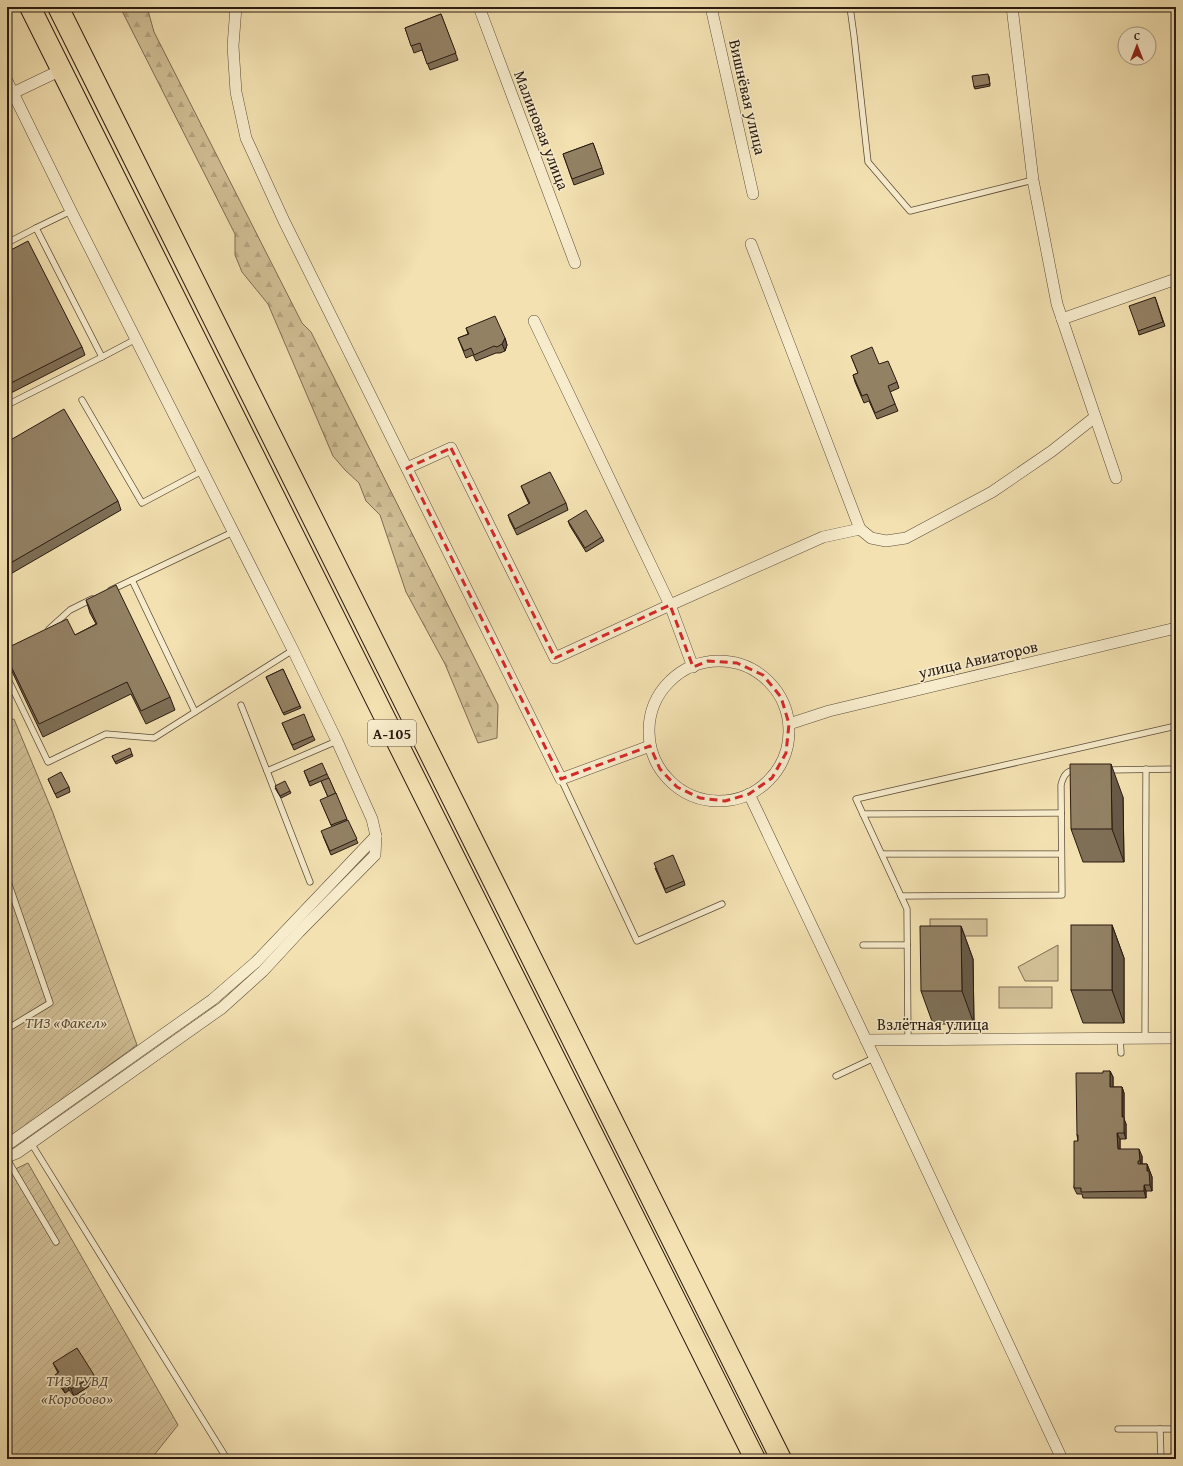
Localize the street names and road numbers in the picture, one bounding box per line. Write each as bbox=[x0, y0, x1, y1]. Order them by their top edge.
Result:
street label: Вишнёвая улица bbox=[723, 37, 773, 157]
street label: Малиновая улица bbox=[508, 67, 576, 194]
street label: улица Авиаторов bbox=[915, 634, 1040, 685]
road number: А-105 bbox=[368, 720, 416, 746]
street label: Взлётная улица bbox=[877, 1012, 989, 1036]

